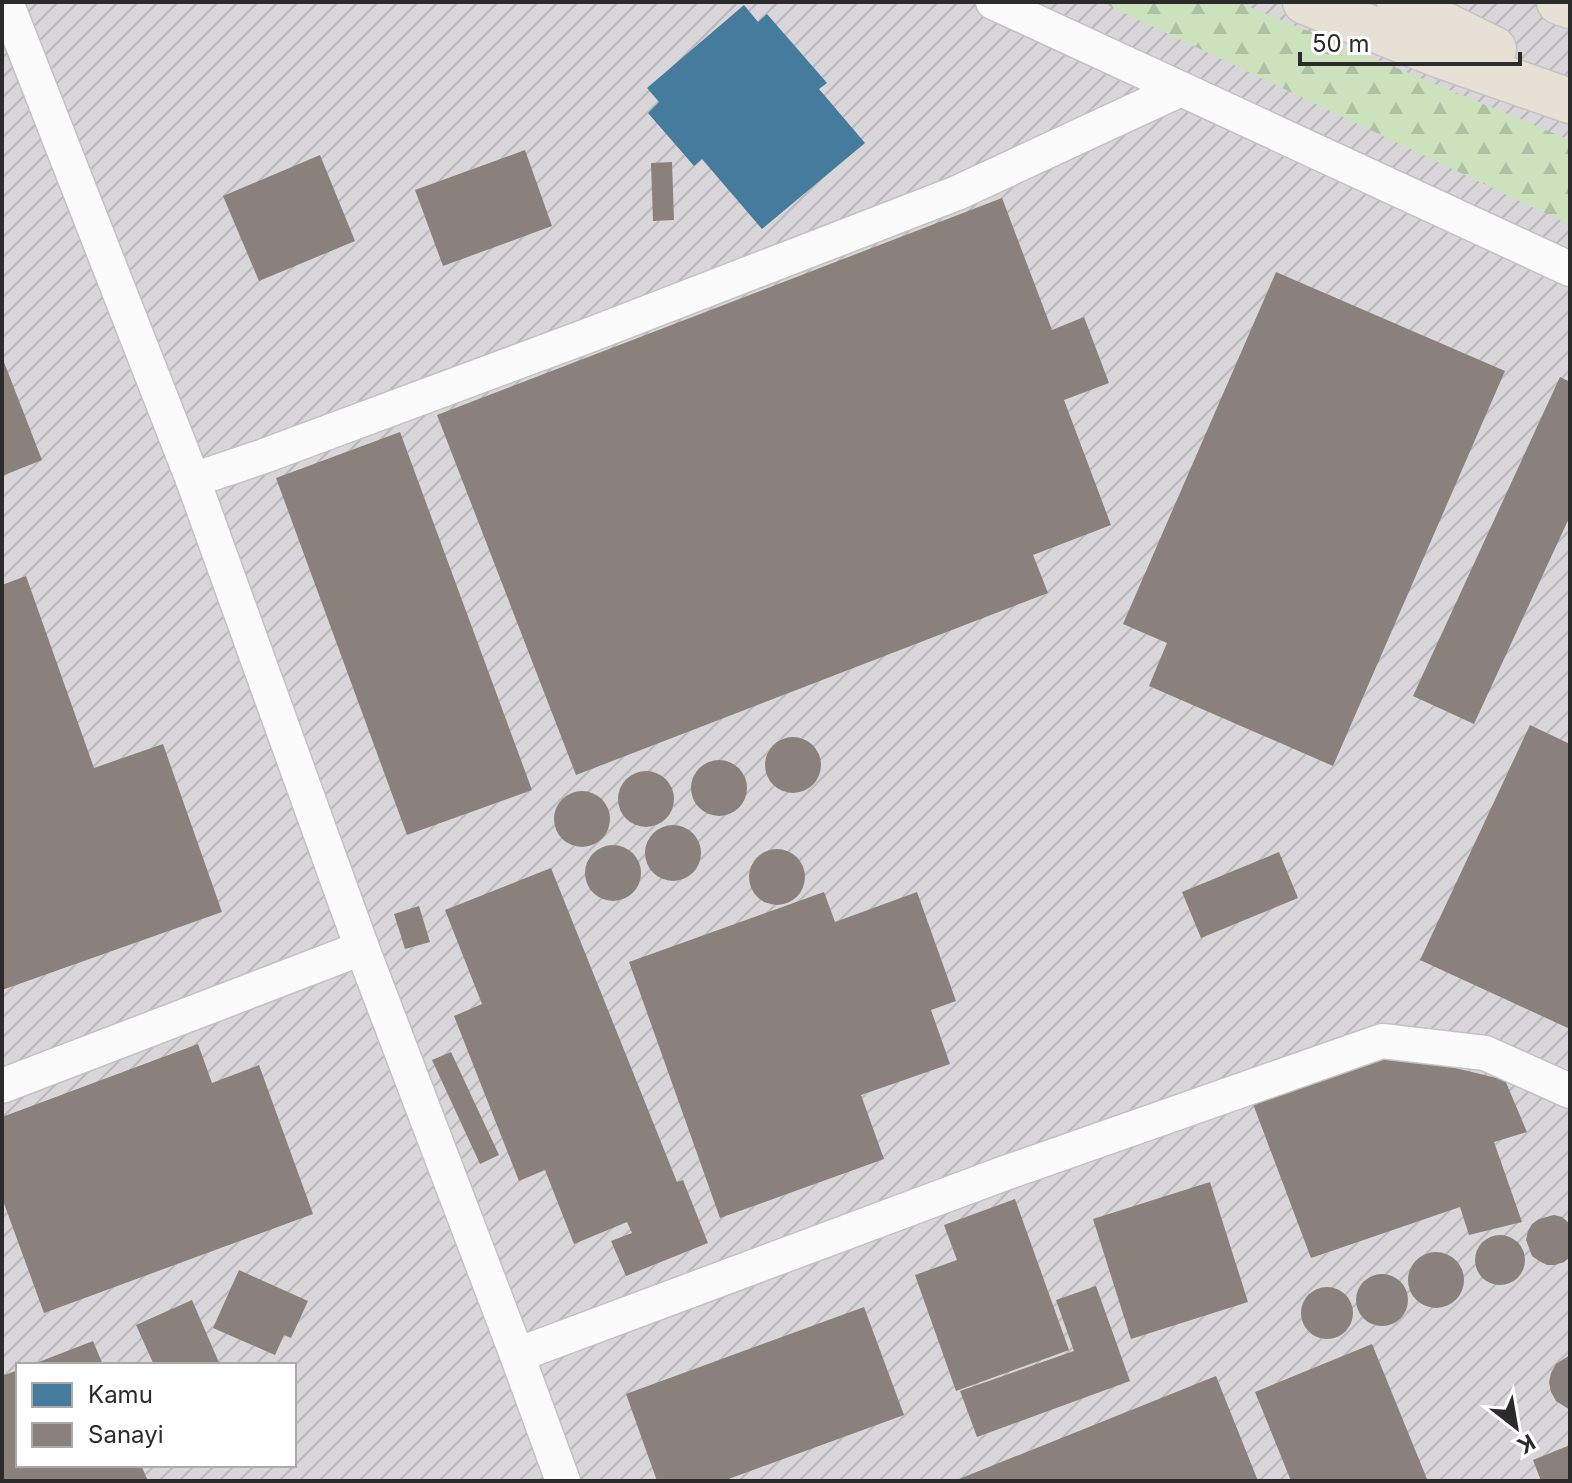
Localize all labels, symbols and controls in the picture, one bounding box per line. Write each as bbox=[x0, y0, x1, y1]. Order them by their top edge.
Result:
scale bar bbox=[1300, 16, 1520, 66]
text: 50 m bbox=[1312, 29, 1370, 58]
legend bbox=[16, 1363, 296, 1467]
text: Kamu bbox=[88, 1380, 153, 1409]
north arrow bbox=[1476, 1387, 1556, 1467]
text: Sanayi bbox=[88, 1420, 163, 1449]
text: K bbox=[1513, 1429, 1540, 1459]

